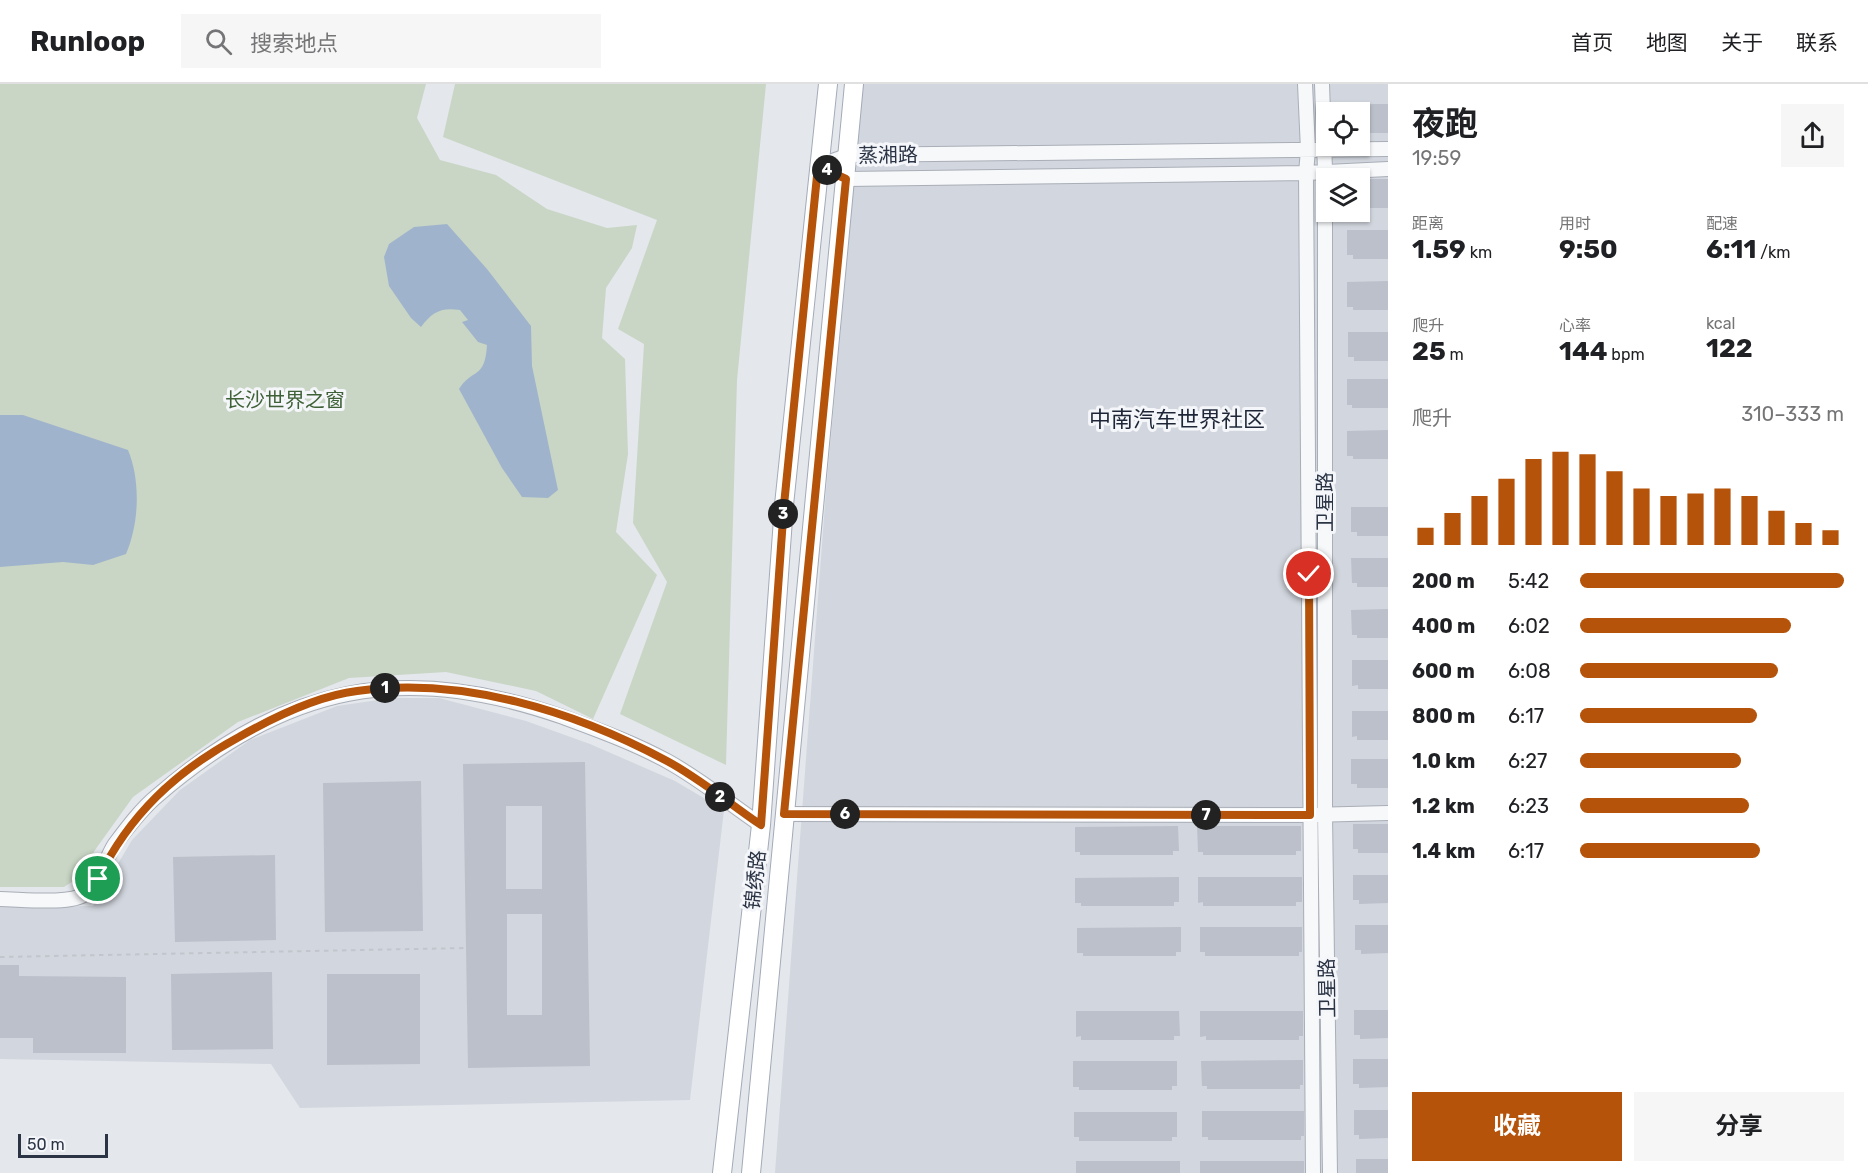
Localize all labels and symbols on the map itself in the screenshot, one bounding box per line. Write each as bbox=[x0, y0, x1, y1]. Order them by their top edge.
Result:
street label: 蒸湘路 bbox=[858, 142, 918, 168]
pin: 4 bbox=[812, 155, 842, 185]
park label: 长沙世界之窗 bbox=[225, 388, 345, 412]
district label: 中南汽车世界社区 bbox=[1089, 406, 1265, 433]
street label: 卫星路 bbox=[1313, 472, 1337, 532]
pin: 3 bbox=[768, 499, 798, 529]
pin bbox=[1283, 548, 1334, 599]
pin: 1 bbox=[370, 673, 400, 703]
pin: 2 bbox=[705, 782, 735, 812]
pin: 6 bbox=[830, 799, 860, 829]
pin: 7 bbox=[1191, 800, 1221, 830]
street label: 锦绣路 bbox=[740, 849, 770, 911]
pin bbox=[72, 853, 123, 904]
street label: 卫星路 bbox=[1314, 958, 1340, 1018]
scale bar bbox=[18, 1131, 108, 1158]

